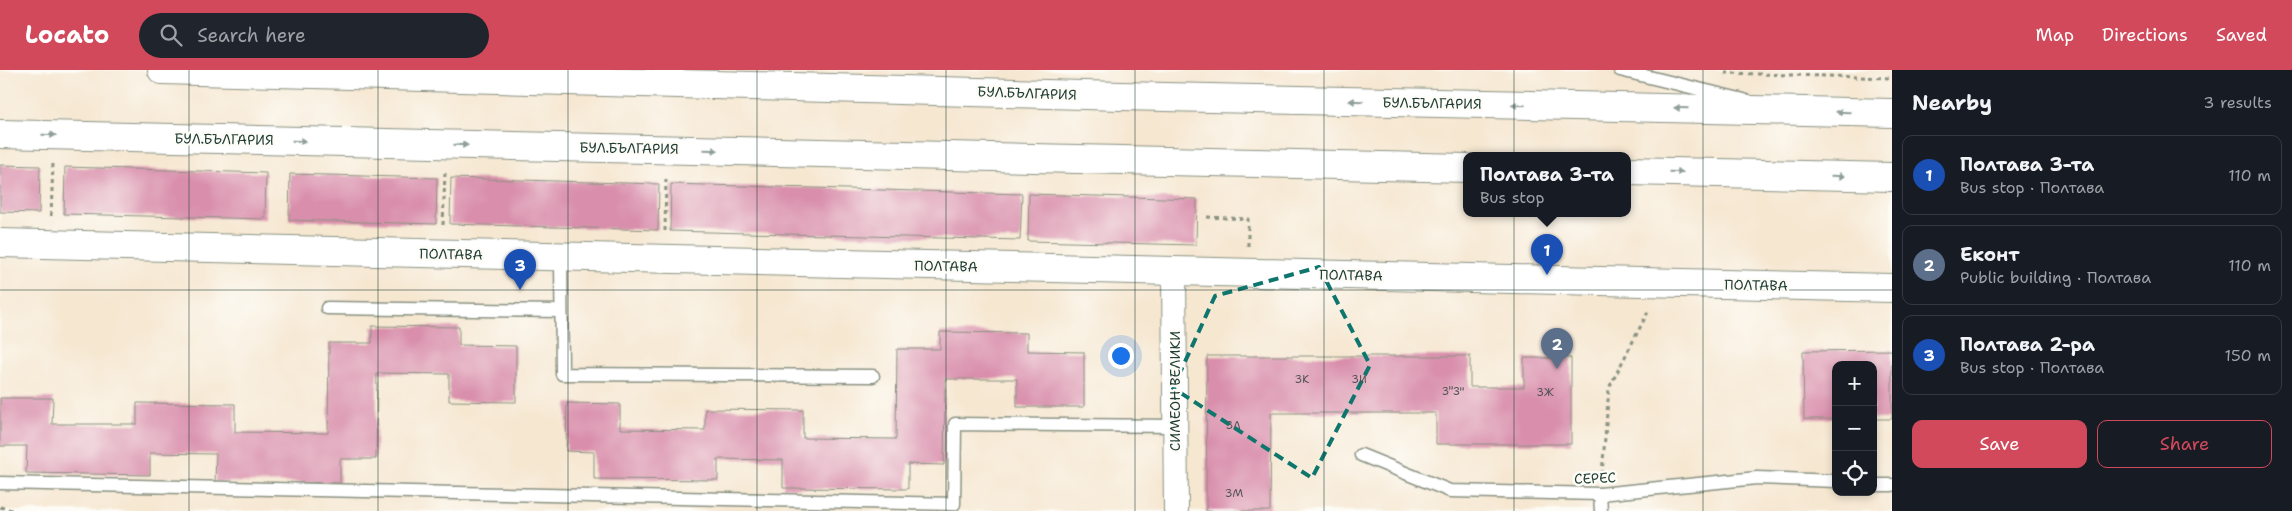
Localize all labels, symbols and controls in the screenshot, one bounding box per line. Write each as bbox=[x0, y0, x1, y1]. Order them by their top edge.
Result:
search box bbox=[139, 13, 489, 58]
text: Locato bbox=[25, 19, 109, 51]
icon: search bbox=[157, 21, 185, 49]
text: Search here bbox=[197, 23, 306, 48]
text: Map bbox=[2036, 23, 2074, 47]
text: Directions bbox=[2102, 23, 2188, 47]
text: Saved bbox=[2216, 23, 2267, 47]
street label: БУЛ.БЪЛГАРИЯ bbox=[977, 82, 1077, 104]
text: Nearby bbox=[1912, 89, 1992, 117]
text: 3 results bbox=[2203, 92, 2272, 113]
street label: БУЛ.БЪЛГАРИЯ bbox=[1382, 93, 1482, 113]
one-way arrow bbox=[1348, 97, 1364, 105]
one-way arrow bbox=[1510, 100, 1526, 108]
one-way arrow bbox=[1673, 104, 1689, 112]
one-way arrow bbox=[1835, 108, 1851, 116]
street label: БУЛ.БЪЛГАРИЯ bbox=[174, 129, 274, 149]
one-way arrow bbox=[41, 131, 57, 139]
one-way arrow bbox=[291, 137, 307, 145]
street label: БУЛ.БЪЛГАРИЯ bbox=[579, 138, 679, 158]
one-way arrow bbox=[453, 141, 469, 149]
one-way arrow bbox=[703, 147, 719, 155]
popup bbox=[1463, 152, 1631, 217]
text: Полтава 3-та bbox=[1960, 152, 2094, 177]
text: Полтава 3-та bbox=[1480, 162, 1614, 187]
text: 1 bbox=[1925, 165, 1933, 186]
text: 110 m bbox=[2228, 165, 2271, 186]
one-way arrow bbox=[1668, 169, 1684, 177]
one-way arrow bbox=[1830, 172, 1846, 180]
text: Bus stop · Полтава bbox=[1960, 177, 2104, 198]
text: Bus stop bbox=[1480, 187, 1545, 208]
pin: 1 bbox=[1531, 234, 1563, 275]
text: Еконт bbox=[1960, 242, 2020, 267]
street label: ПОЛТАВА bbox=[419, 244, 483, 264]
pin: 3 bbox=[504, 249, 536, 290]
text: 2 bbox=[1923, 255, 1935, 276]
text: 110 m bbox=[2228, 255, 2271, 276]
street label: ПОЛТАВА bbox=[914, 256, 978, 276]
street label: ПОЛТАВА bbox=[1319, 265, 1383, 285]
text: Public building · Полтава bbox=[1960, 267, 2151, 288]
street label: ПОЛТАВА bbox=[1724, 275, 1788, 295]
pin: 2 bbox=[1541, 328, 1573, 369]
street label: СИМЕОН ВЕЛИКИ bbox=[1166, 331, 1184, 451]
text: Полтава 2-ра bbox=[1960, 332, 2095, 357]
your location bbox=[1108, 343, 1134, 369]
text: 3 bbox=[1923, 345, 1935, 366]
text: 150 m bbox=[2224, 345, 2271, 366]
text: Bus stop · Полтава bbox=[1960, 357, 2104, 378]
map controls bbox=[1832, 361, 1877, 496]
button: + bbox=[1832, 361, 1877, 406]
house number: 3К bbox=[1295, 372, 1309, 387]
house number: 3И bbox=[1351, 372, 1367, 387]
house number: 3"З" bbox=[1441, 384, 1465, 399]
house number: 3Ж bbox=[1536, 385, 1554, 400]
button: − bbox=[1832, 406, 1877, 451]
house number: 3Л bbox=[1225, 418, 1241, 433]
button: Save bbox=[1912, 420, 2087, 468]
button: Share bbox=[2097, 420, 2272, 468]
button: locate bbox=[1832, 451, 1877, 496]
street label: СЕРЕС bbox=[1574, 468, 1616, 488]
house number: 3М bbox=[1225, 486, 1243, 501]

